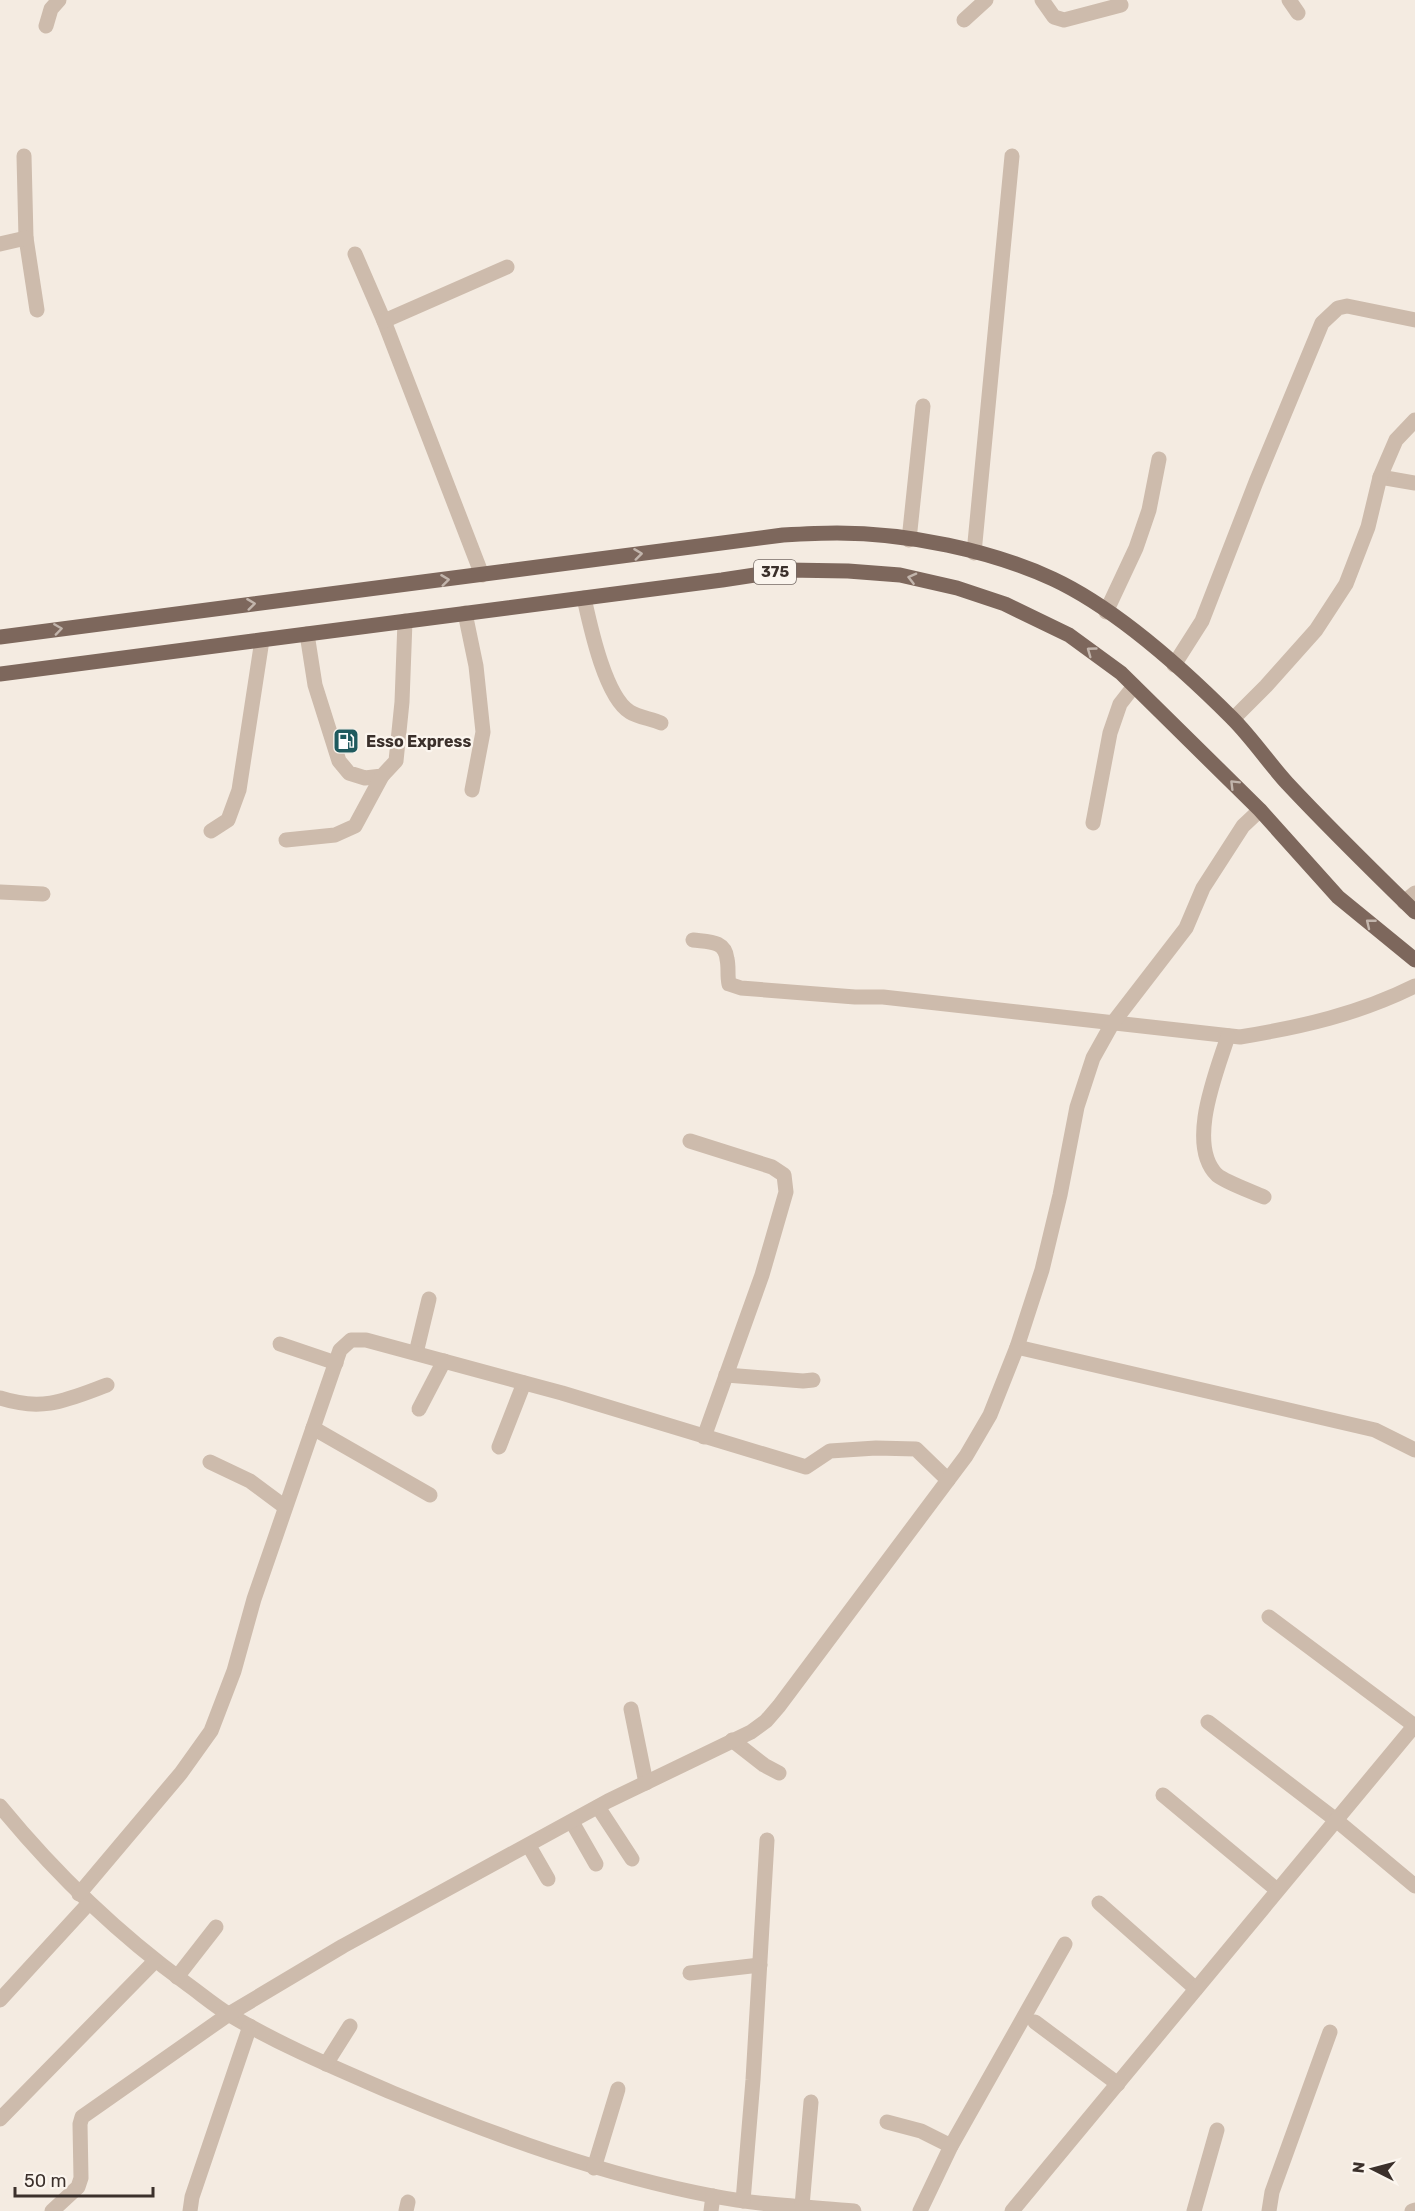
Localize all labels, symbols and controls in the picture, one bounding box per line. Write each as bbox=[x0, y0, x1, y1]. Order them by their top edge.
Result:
one-way arrow bbox=[634, 549, 643, 561]
road number: 375 bbox=[754, 560, 796, 584]
one-way arrow bbox=[908, 572, 918, 585]
one-way arrow bbox=[440, 574, 449, 586]
one-way arrow bbox=[247, 598, 256, 611]
one-way arrow bbox=[53, 623, 63, 636]
one-way arrow bbox=[1087, 648, 1098, 659]
fuel station icon: Esso Express bbox=[331, 726, 361, 756]
place label: Esso Express bbox=[366, 732, 471, 751]
one-way arrow bbox=[1230, 780, 1241, 791]
one-way arrow bbox=[1366, 919, 1377, 930]
north arrow bbox=[1343, 2139, 1403, 2199]
scale bar bbox=[15, 2160, 153, 2198]
text: N bbox=[1349, 2161, 1369, 2174]
text: 50 m bbox=[24, 2170, 67, 2192]

